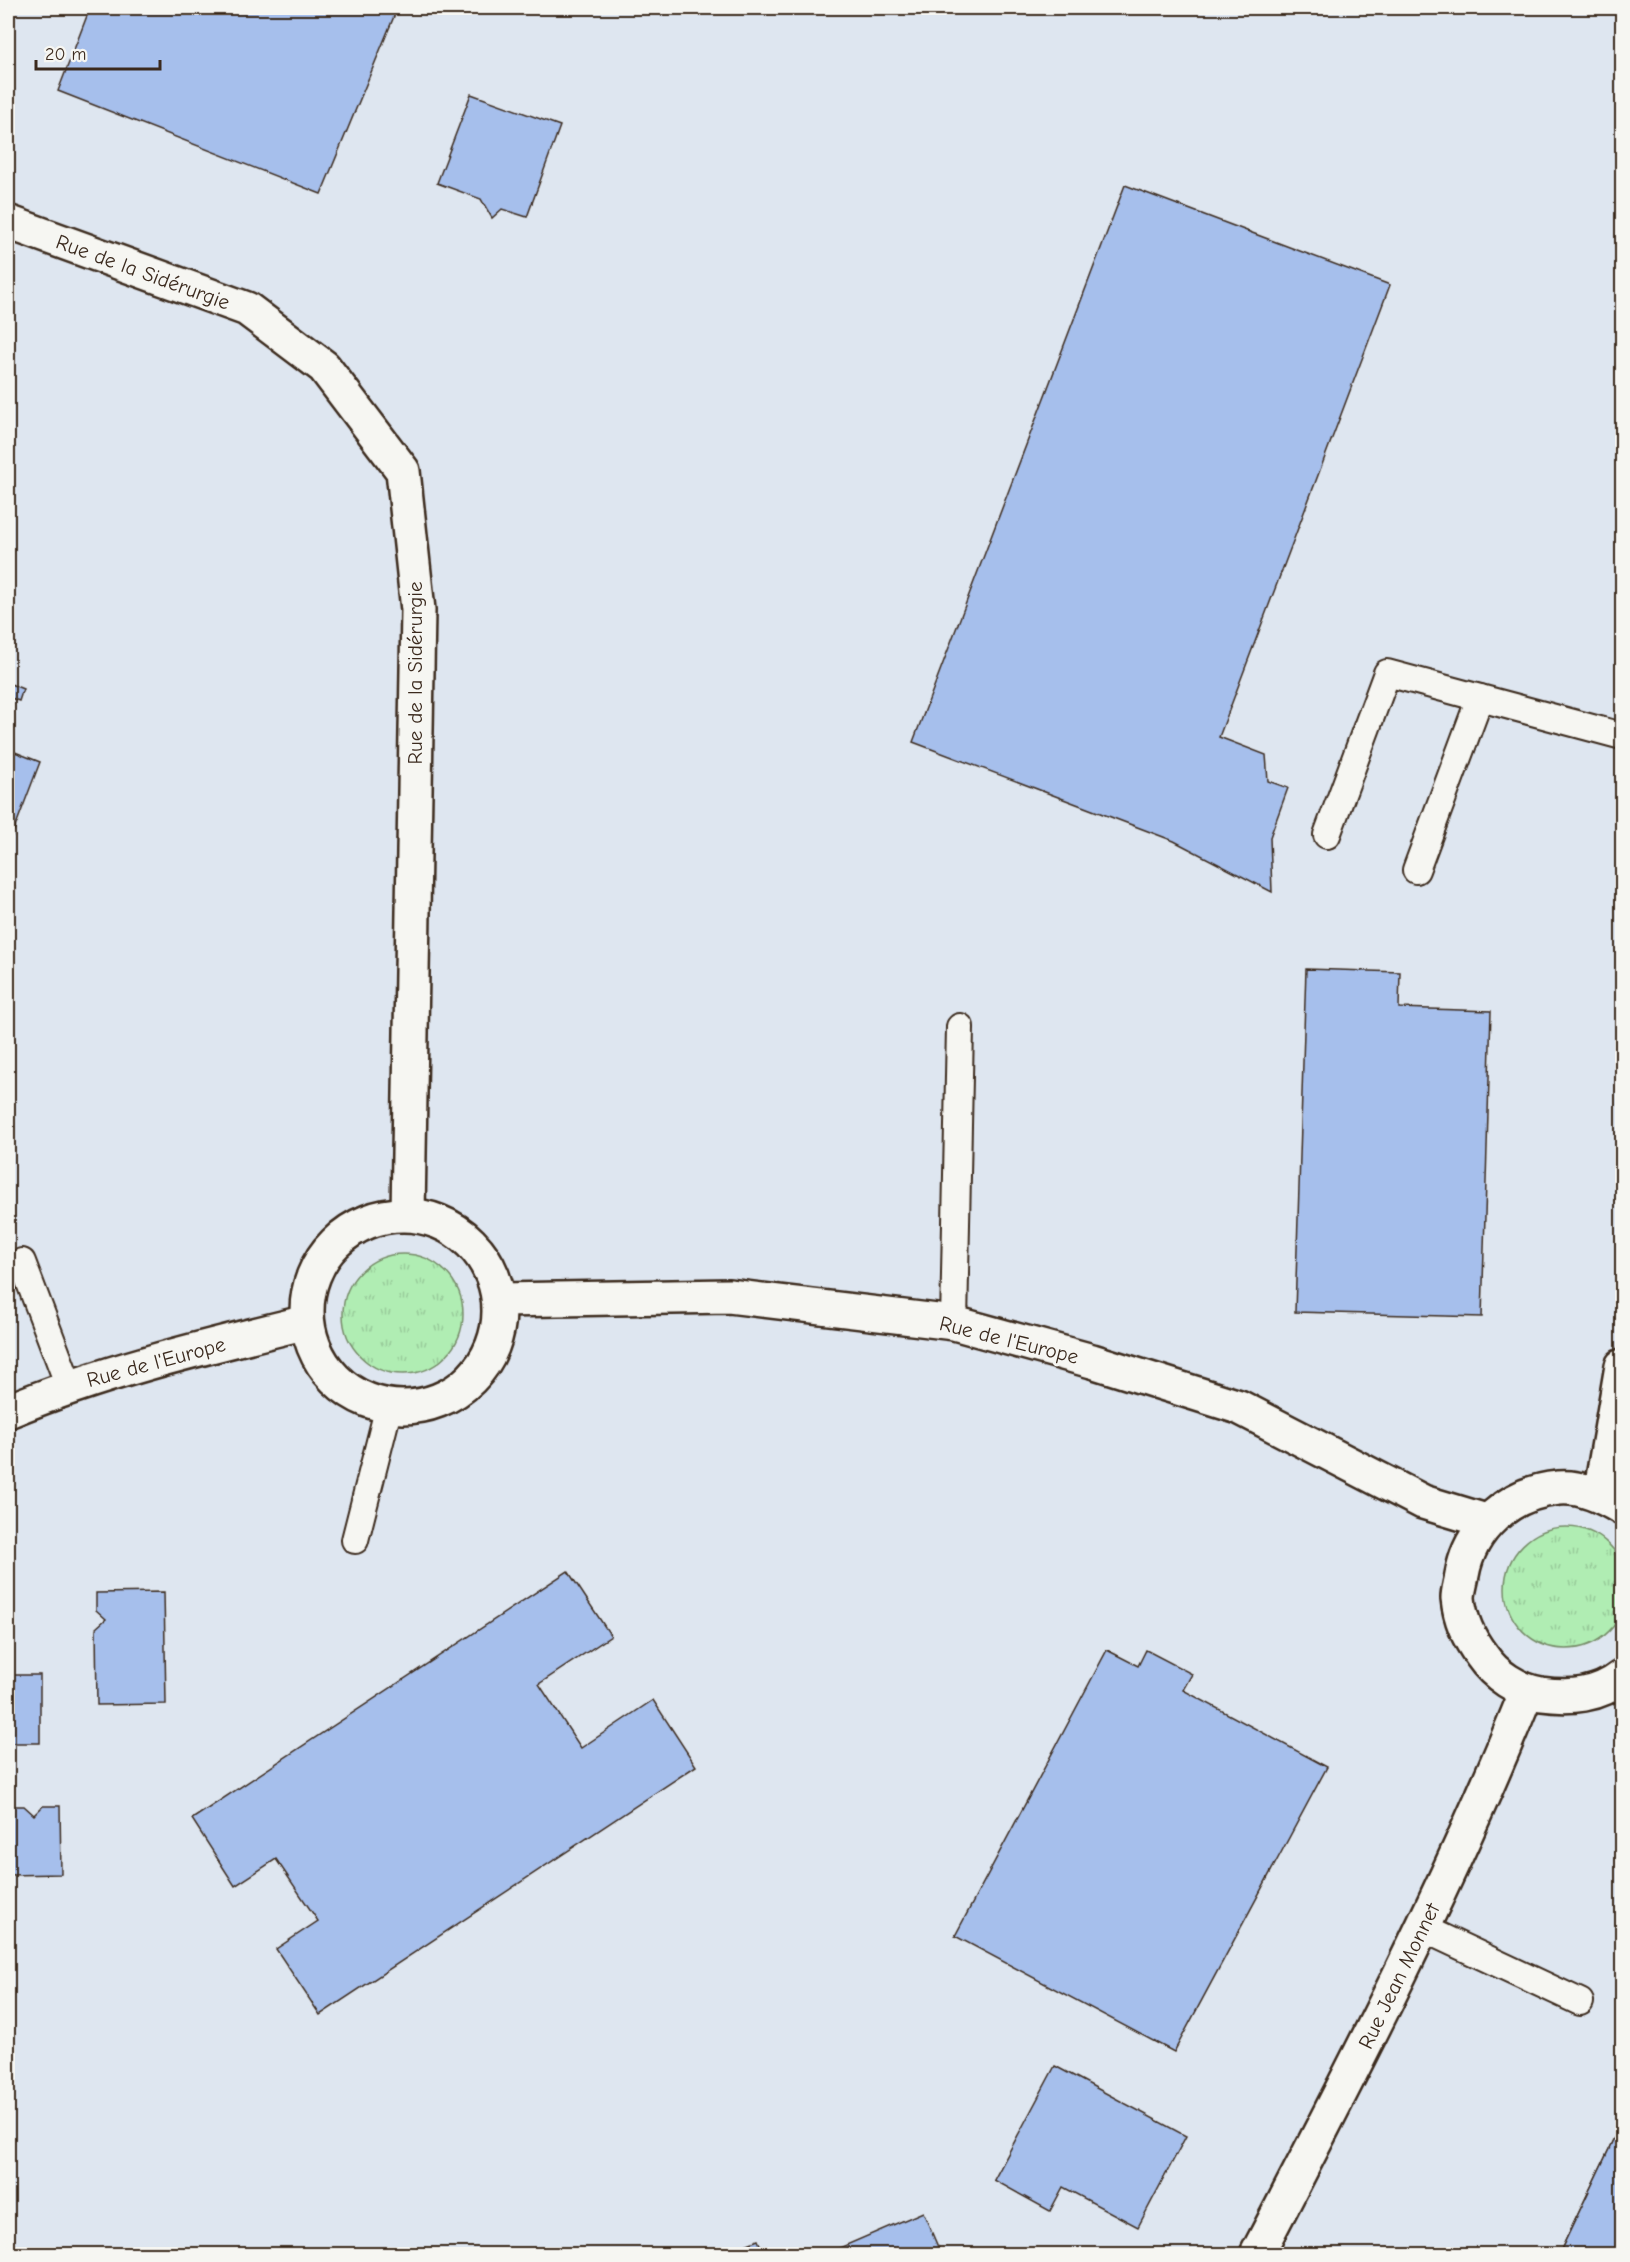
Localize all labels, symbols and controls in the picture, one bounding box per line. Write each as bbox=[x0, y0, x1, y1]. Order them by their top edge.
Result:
scale bar bbox=[36, 33, 160, 71]
text: 20 m bbox=[45, 44, 86, 65]
street label: Rue de la Sidérurgie bbox=[53, 229, 233, 315]
street label: Rue de la Sidérurgie bbox=[403, 581, 427, 765]
street label: Rue de l'Europe bbox=[937, 1311, 1081, 1369]
street label: Rue de l'Europe bbox=[84, 1332, 228, 1392]
street label: Rue Jean Monnet bbox=[1353, 1898, 1445, 2053]

